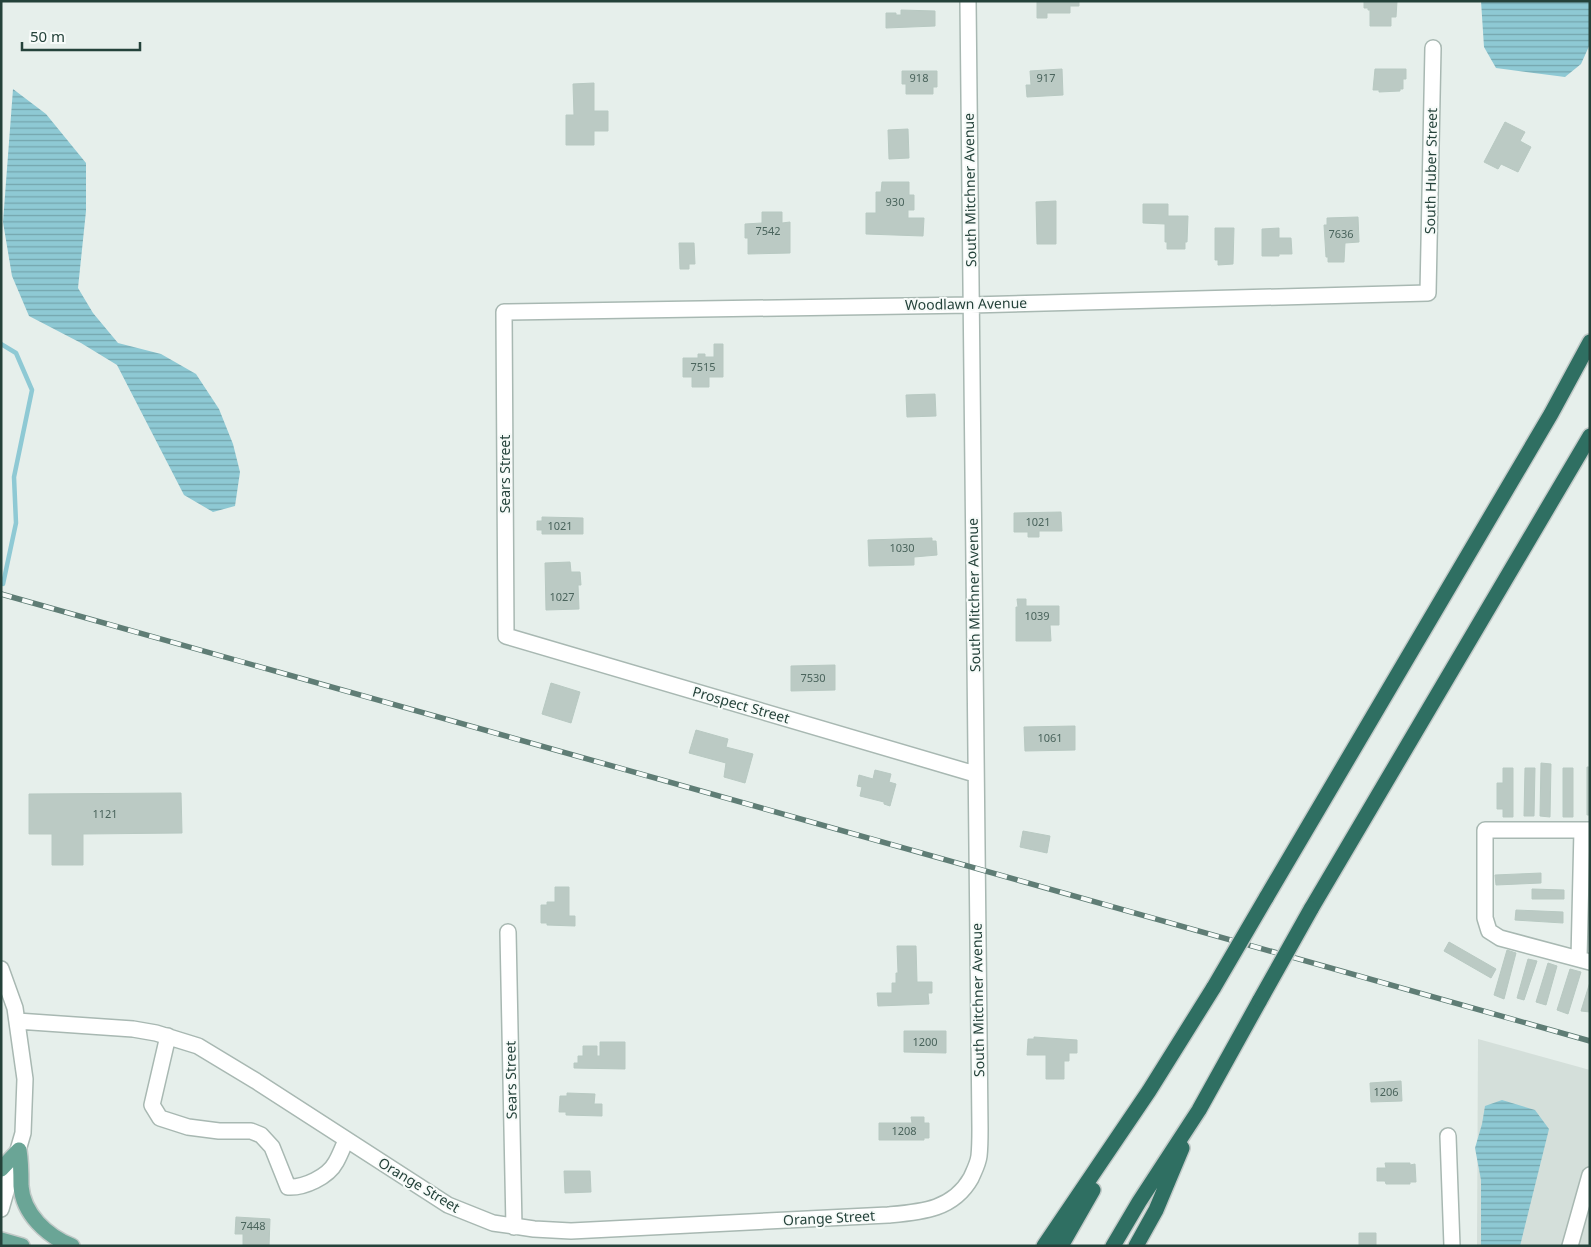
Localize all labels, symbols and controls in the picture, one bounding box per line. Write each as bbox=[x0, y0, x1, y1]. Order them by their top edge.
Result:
scale bar bbox=[22, 20, 140, 52]
text: 50 m bbox=[30, 26, 65, 46]
house number: 918 bbox=[910, 70, 928, 85]
house number: 917 bbox=[1037, 70, 1055, 85]
street label: South Huber Street bbox=[1420, 108, 1441, 234]
street label: South Mitchner Avenue bbox=[959, 113, 980, 267]
house number: 930 bbox=[886, 194, 904, 209]
house number: 7542 bbox=[755, 223, 781, 238]
house number: 7636 bbox=[1328, 226, 1354, 241]
street label: Woodlawn Avenue bbox=[905, 293, 1027, 314]
house number: 7515 bbox=[690, 359, 716, 374]
street label: Sears Street bbox=[495, 435, 514, 513]
house number: 1021 bbox=[1025, 514, 1051, 529]
house number: 1021 bbox=[547, 518, 573, 533]
street label: South Mitchner Avenue bbox=[963, 518, 984, 672]
house number: 1030 bbox=[889, 540, 915, 555]
house number: 1027 bbox=[549, 589, 575, 604]
house number: 1039 bbox=[1024, 608, 1050, 623]
house number: 7530 bbox=[800, 670, 826, 685]
street label: Prospect Street bbox=[690, 682, 792, 727]
house number: 1061 bbox=[1037, 730, 1063, 745]
house number: 1121 bbox=[92, 806, 118, 821]
street label: South Mitchner Avenue bbox=[967, 923, 988, 1077]
house number: 1200 bbox=[912, 1034, 938, 1049]
street label: Sears Street bbox=[500, 1041, 521, 1119]
house number: 1206 bbox=[1373, 1084, 1399, 1099]
house number: 1208 bbox=[891, 1123, 917, 1138]
street label: Orange Street bbox=[375, 1153, 464, 1216]
street label: Orange Street bbox=[782, 1206, 876, 1229]
house number: 7448 bbox=[240, 1218, 266, 1233]

